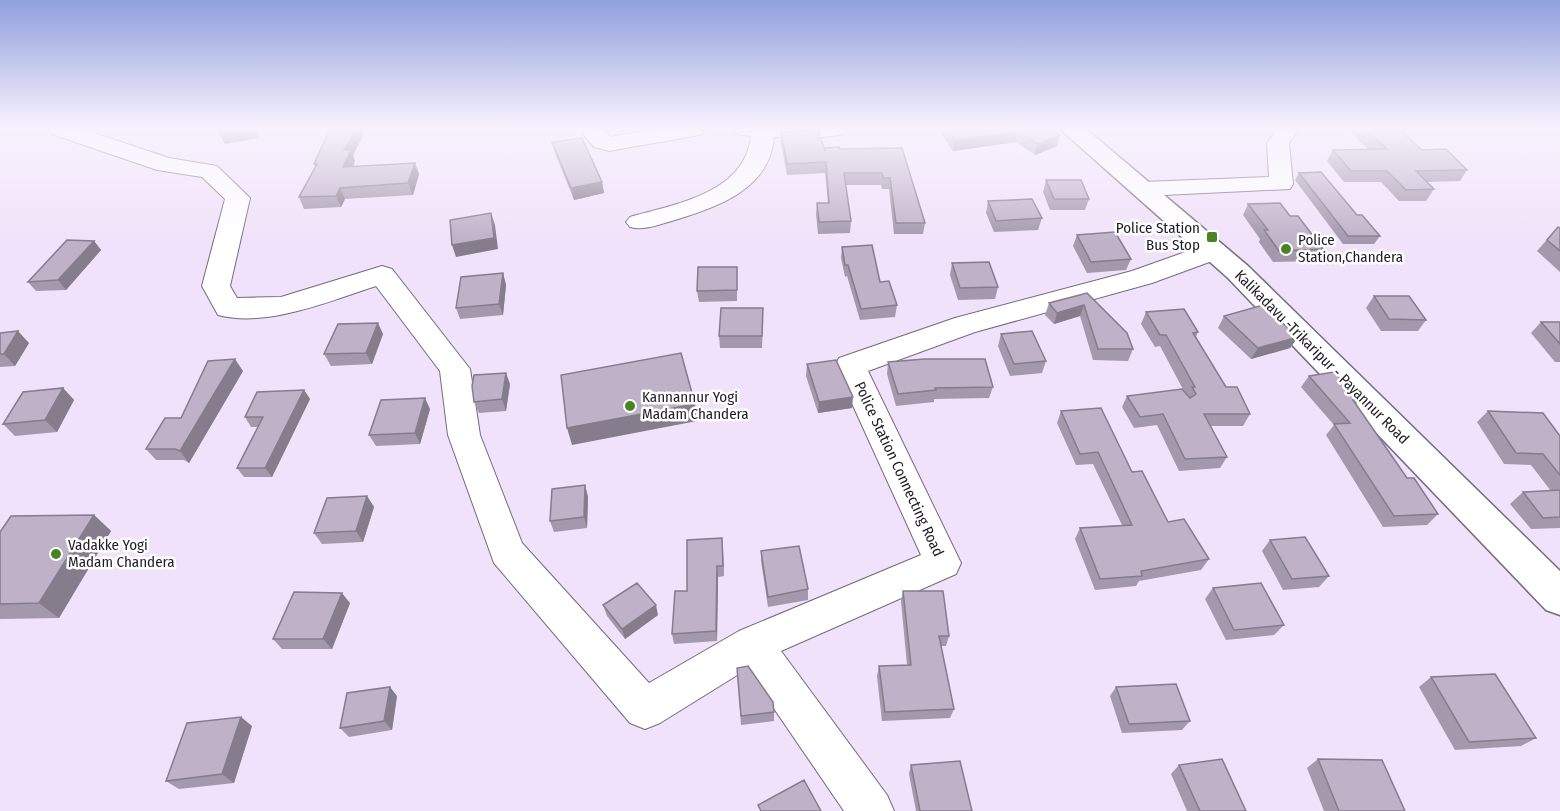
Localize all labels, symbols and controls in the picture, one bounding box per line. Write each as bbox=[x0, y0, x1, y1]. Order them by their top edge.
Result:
place label: Police Station Bus Stop bbox=[1116, 219, 1200, 254]
marker: Police Station Bus Stop bbox=[1205, 230, 1219, 244]
place label: Police Station,Chandera bbox=[1298, 231, 1403, 266]
marker: Police Station,Chandera bbox=[1279, 242, 1293, 256]
street label: Kalikadavu -Trikaripur - Payannur Road bbox=[1231, 266, 1413, 448]
street label: Police Station Connecting Road bbox=[851, 379, 947, 559]
place label: Kannannur Yogi Madam Chandera bbox=[642, 388, 749, 423]
marker: Kannannur Yogi Madam Chandera bbox=[623, 399, 637, 413]
place label: Vadakke Yogi Madam Chandera bbox=[68, 536, 175, 571]
marker: Vadakke Yogi Madam Chandera bbox=[49, 547, 63, 561]

